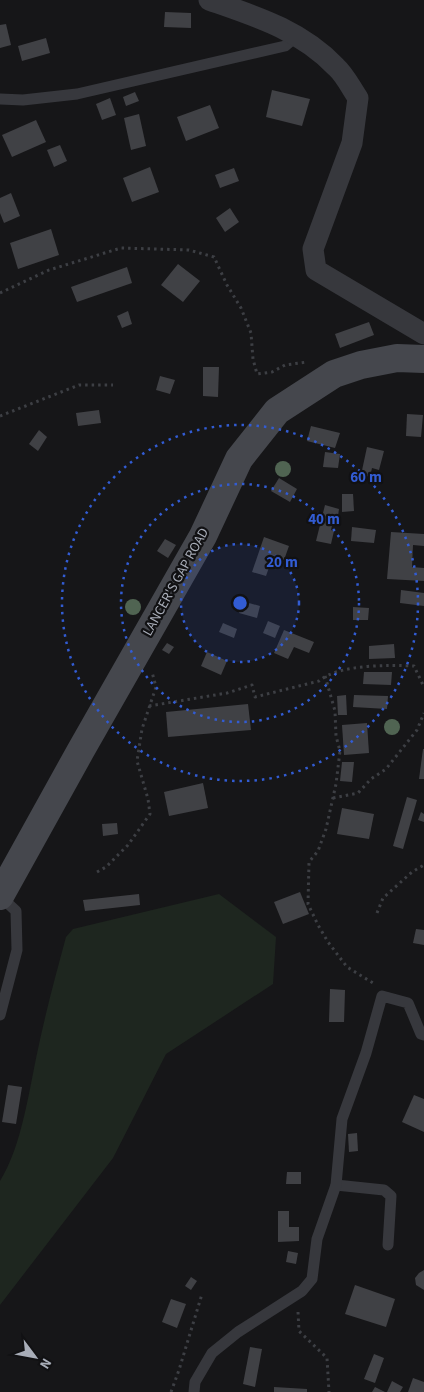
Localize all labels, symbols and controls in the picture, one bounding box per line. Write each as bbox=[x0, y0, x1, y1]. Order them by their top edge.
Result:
text: 60 m bbox=[350, 467, 382, 488]
text: 40 m bbox=[308, 509, 340, 530]
street label: LANCER'S GAP ROAD bbox=[138, 524, 214, 640]
text: 20 m bbox=[266, 552, 298, 573]
centre of rings bbox=[231, 594, 249, 612]
north arrow bbox=[10, 1332, 60, 1382]
text: N bbox=[34, 1354, 56, 1373]

